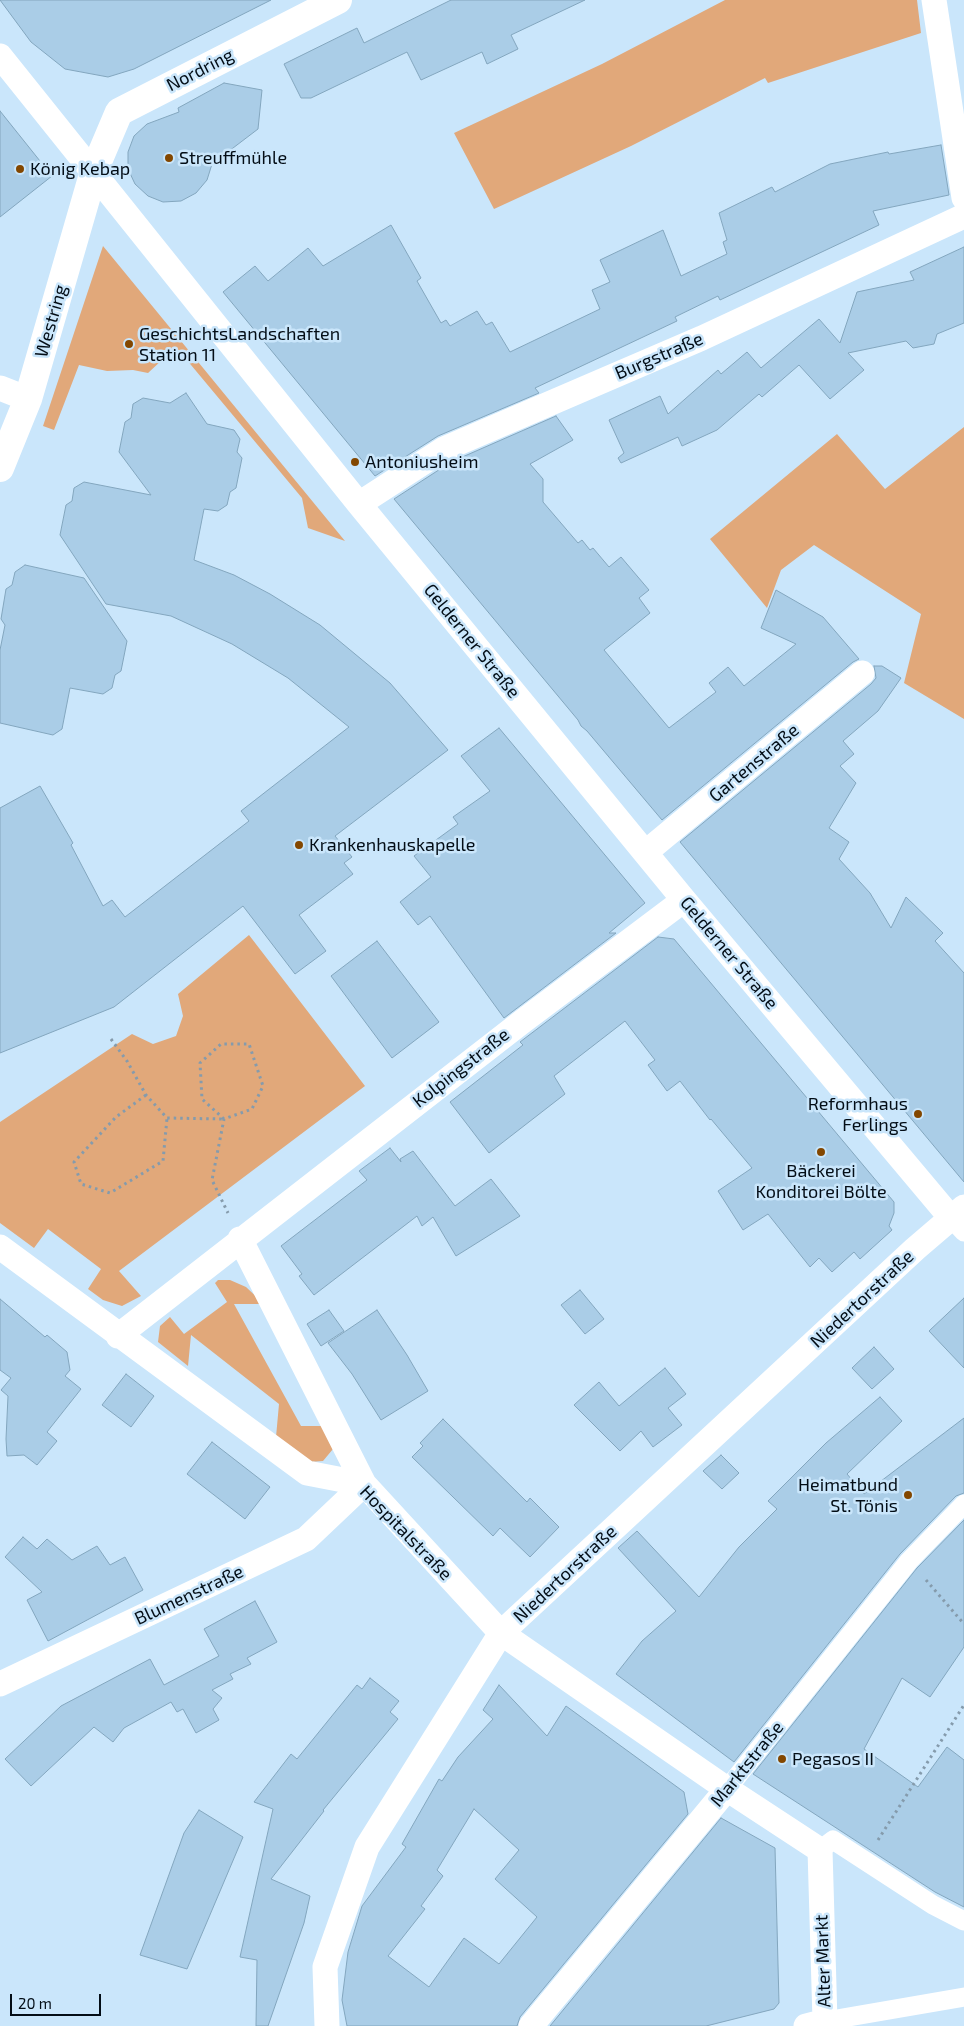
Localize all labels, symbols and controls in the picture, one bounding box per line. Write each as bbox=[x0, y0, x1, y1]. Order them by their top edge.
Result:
street label: Nordring bbox=[163, 44, 237, 96]
place label: Streuffmühle bbox=[179, 147, 287, 169]
marker: Streuffmühle bbox=[163, 152, 175, 164]
place label: König Kebap bbox=[30, 158, 130, 180]
marker: König Kebap bbox=[14, 163, 26, 175]
street label: Westring bbox=[30, 282, 72, 360]
place label: GeschichtsLandschaften Station 11 bbox=[139, 323, 340, 366]
street label: Burgstraße bbox=[612, 328, 706, 384]
marker: GeschichtsLandschaften Station 11 bbox=[123, 338, 135, 350]
place label: Antoniusheim bbox=[365, 451, 478, 473]
marker: Antoniusheim bbox=[349, 456, 361, 468]
street label: Gelderner Straße bbox=[419, 580, 525, 702]
street label: Gartenstraße bbox=[705, 719, 803, 807]
place label: Krankenhauskapelle bbox=[309, 834, 475, 856]
marker: Krankenhauskapelle bbox=[293, 839, 305, 851]
street label: Gelderner Straße bbox=[676, 892, 782, 1014]
street label: Kolpingstraße bbox=[409, 1024, 513, 1112]
place label: Reformhaus Ferlings bbox=[808, 1093, 908, 1136]
marker: Reformhaus Ferlings bbox=[912, 1108, 924, 1120]
marker: Bäckerei Konditorei Bölte bbox=[815, 1146, 827, 1158]
place label: Bäckerei Konditorei Bölte bbox=[755, 1160, 887, 1202]
street label: Niedertorstraße bbox=[806, 1246, 918, 1352]
place label: Heimatbund St. Tönis bbox=[798, 1474, 898, 1516]
street label: Hospitalstraße bbox=[355, 1481, 457, 1585]
marker: Heimatbund St. Tönis bbox=[902, 1489, 914, 1501]
street label: Niedertorstraße bbox=[509, 1521, 621, 1627]
street label: Blumenstraße bbox=[131, 1560, 247, 1630]
street label: Marktstraße bbox=[706, 1717, 788, 1811]
place label: Pegasos II bbox=[792, 1748, 874, 1770]
marker: Pegasos II bbox=[776, 1753, 788, 1765]
street label: Alter Markt bbox=[811, 1914, 835, 2008]
scale bar bbox=[12, 1984, 104, 2016]
text: 20 m bbox=[18, 1994, 52, 2012]

